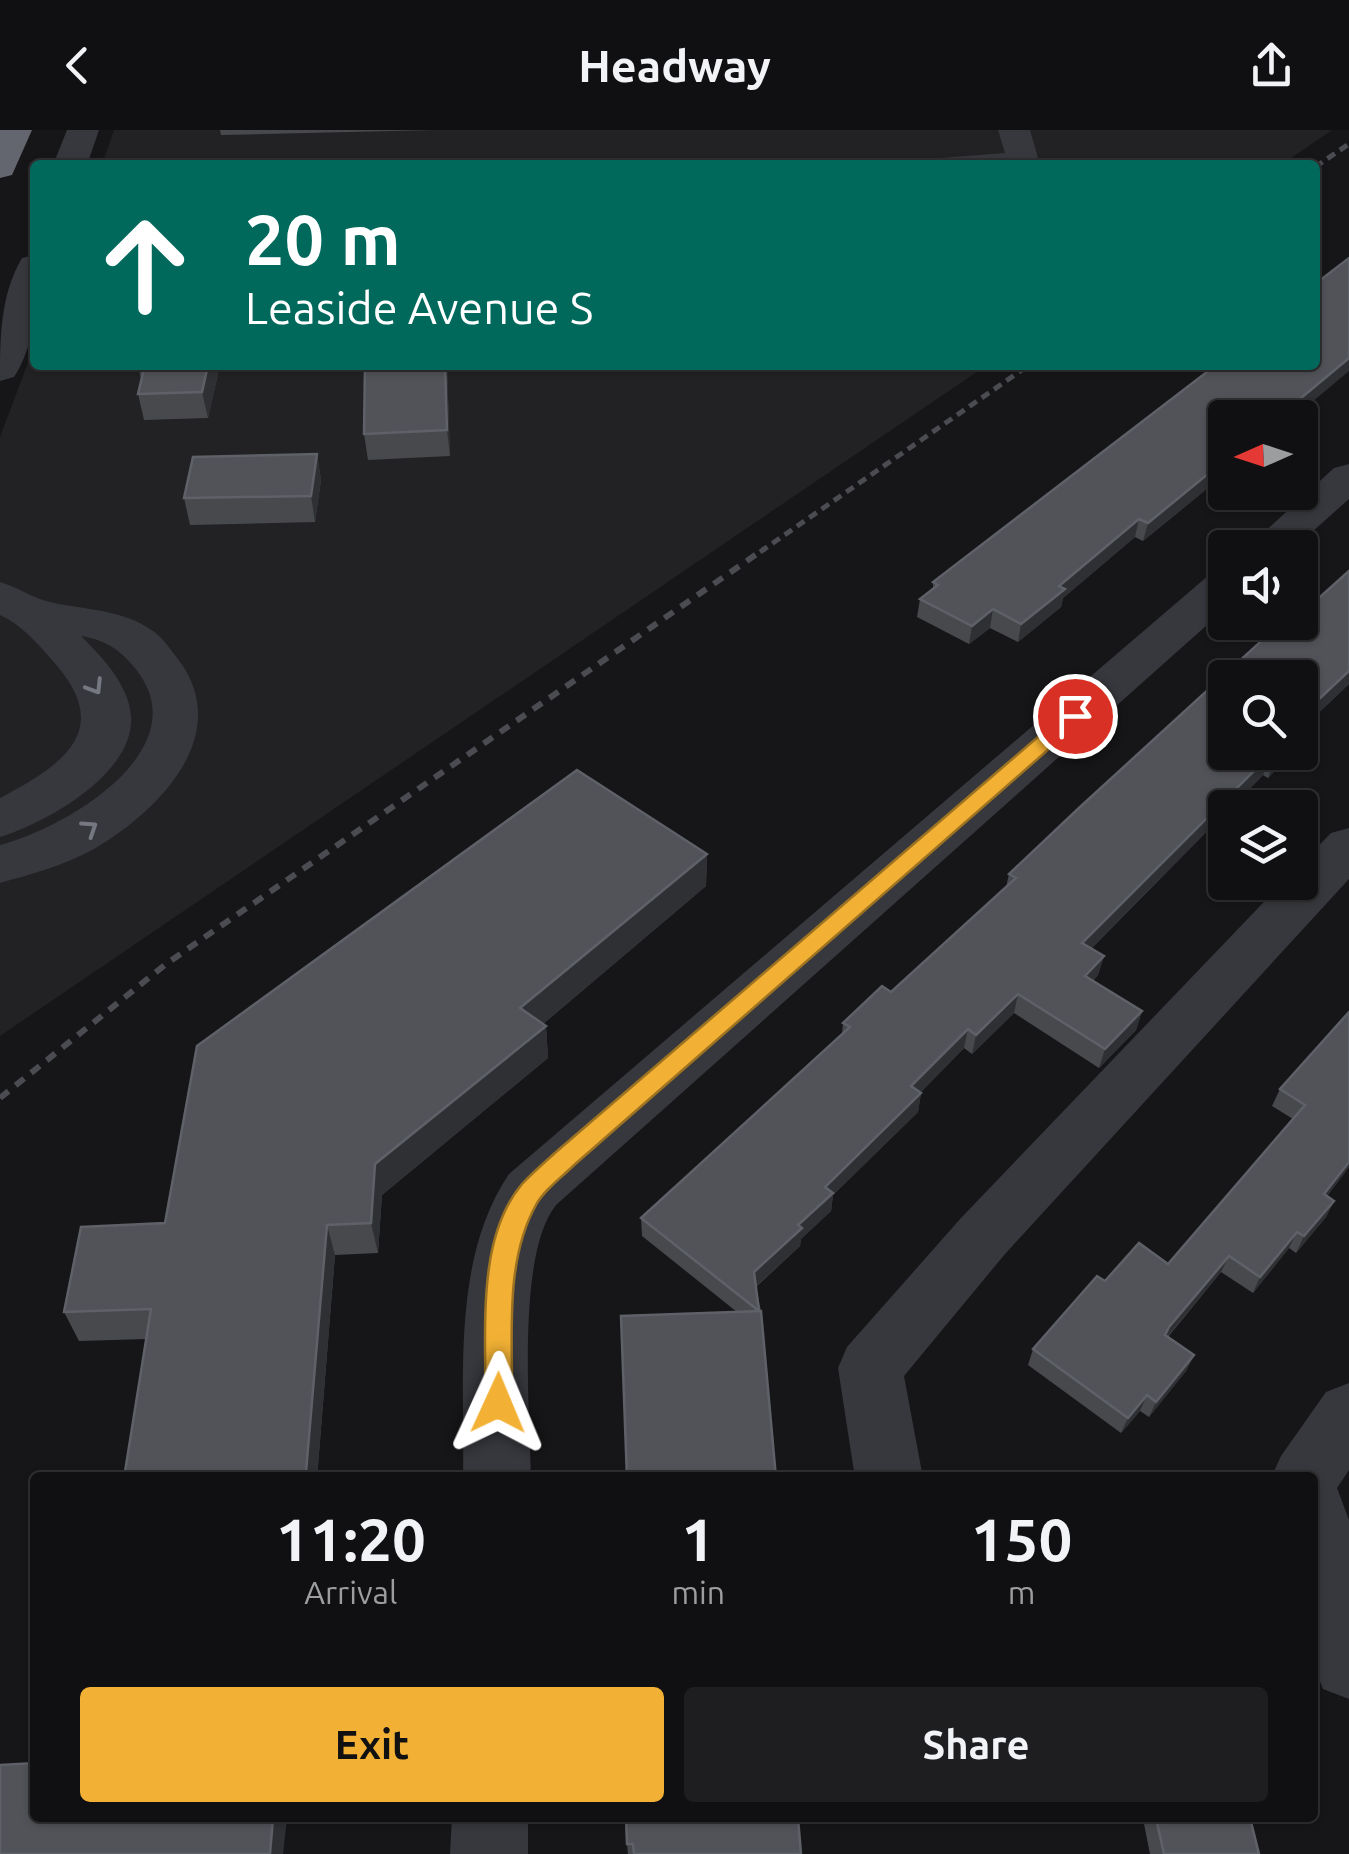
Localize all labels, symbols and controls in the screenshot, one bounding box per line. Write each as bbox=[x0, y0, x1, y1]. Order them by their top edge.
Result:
icon: back bbox=[50, 38, 105, 93]
icon: share bbox=[1244, 38, 1299, 93]
text: Headway bbox=[578, 40, 771, 91]
icon: ahead bbox=[80, 200, 210, 330]
text: 20 m bbox=[245, 200, 401, 278]
text: Leaside Avenue S bbox=[245, 282, 593, 333]
north arrow bbox=[1208, 400, 1318, 510]
map controls bbox=[1208, 400, 1318, 900]
button: sound bbox=[1208, 530, 1318, 640]
button: search bbox=[1208, 660, 1318, 770]
pin bbox=[1033, 674, 1118, 759]
one-way arrow bbox=[83, 676, 102, 694]
icon: arrive bbox=[1048, 689, 1103, 744]
button: layers bbox=[1208, 790, 1318, 900]
one-way arrow bbox=[79, 821, 97, 840]
position arrow bbox=[446, 1351, 550, 1455]
text: 11:20 bbox=[276, 1505, 426, 1572]
text: 1 bbox=[681, 1505, 715, 1572]
text: 150 bbox=[971, 1505, 1072, 1572]
text: Arrival bbox=[304, 1574, 397, 1610]
text: min bbox=[671, 1574, 725, 1610]
text: m bbox=[1008, 1574, 1035, 1610]
button: Exit bbox=[80, 1687, 664, 1802]
button: Share bbox=[684, 1687, 1268, 1802]

